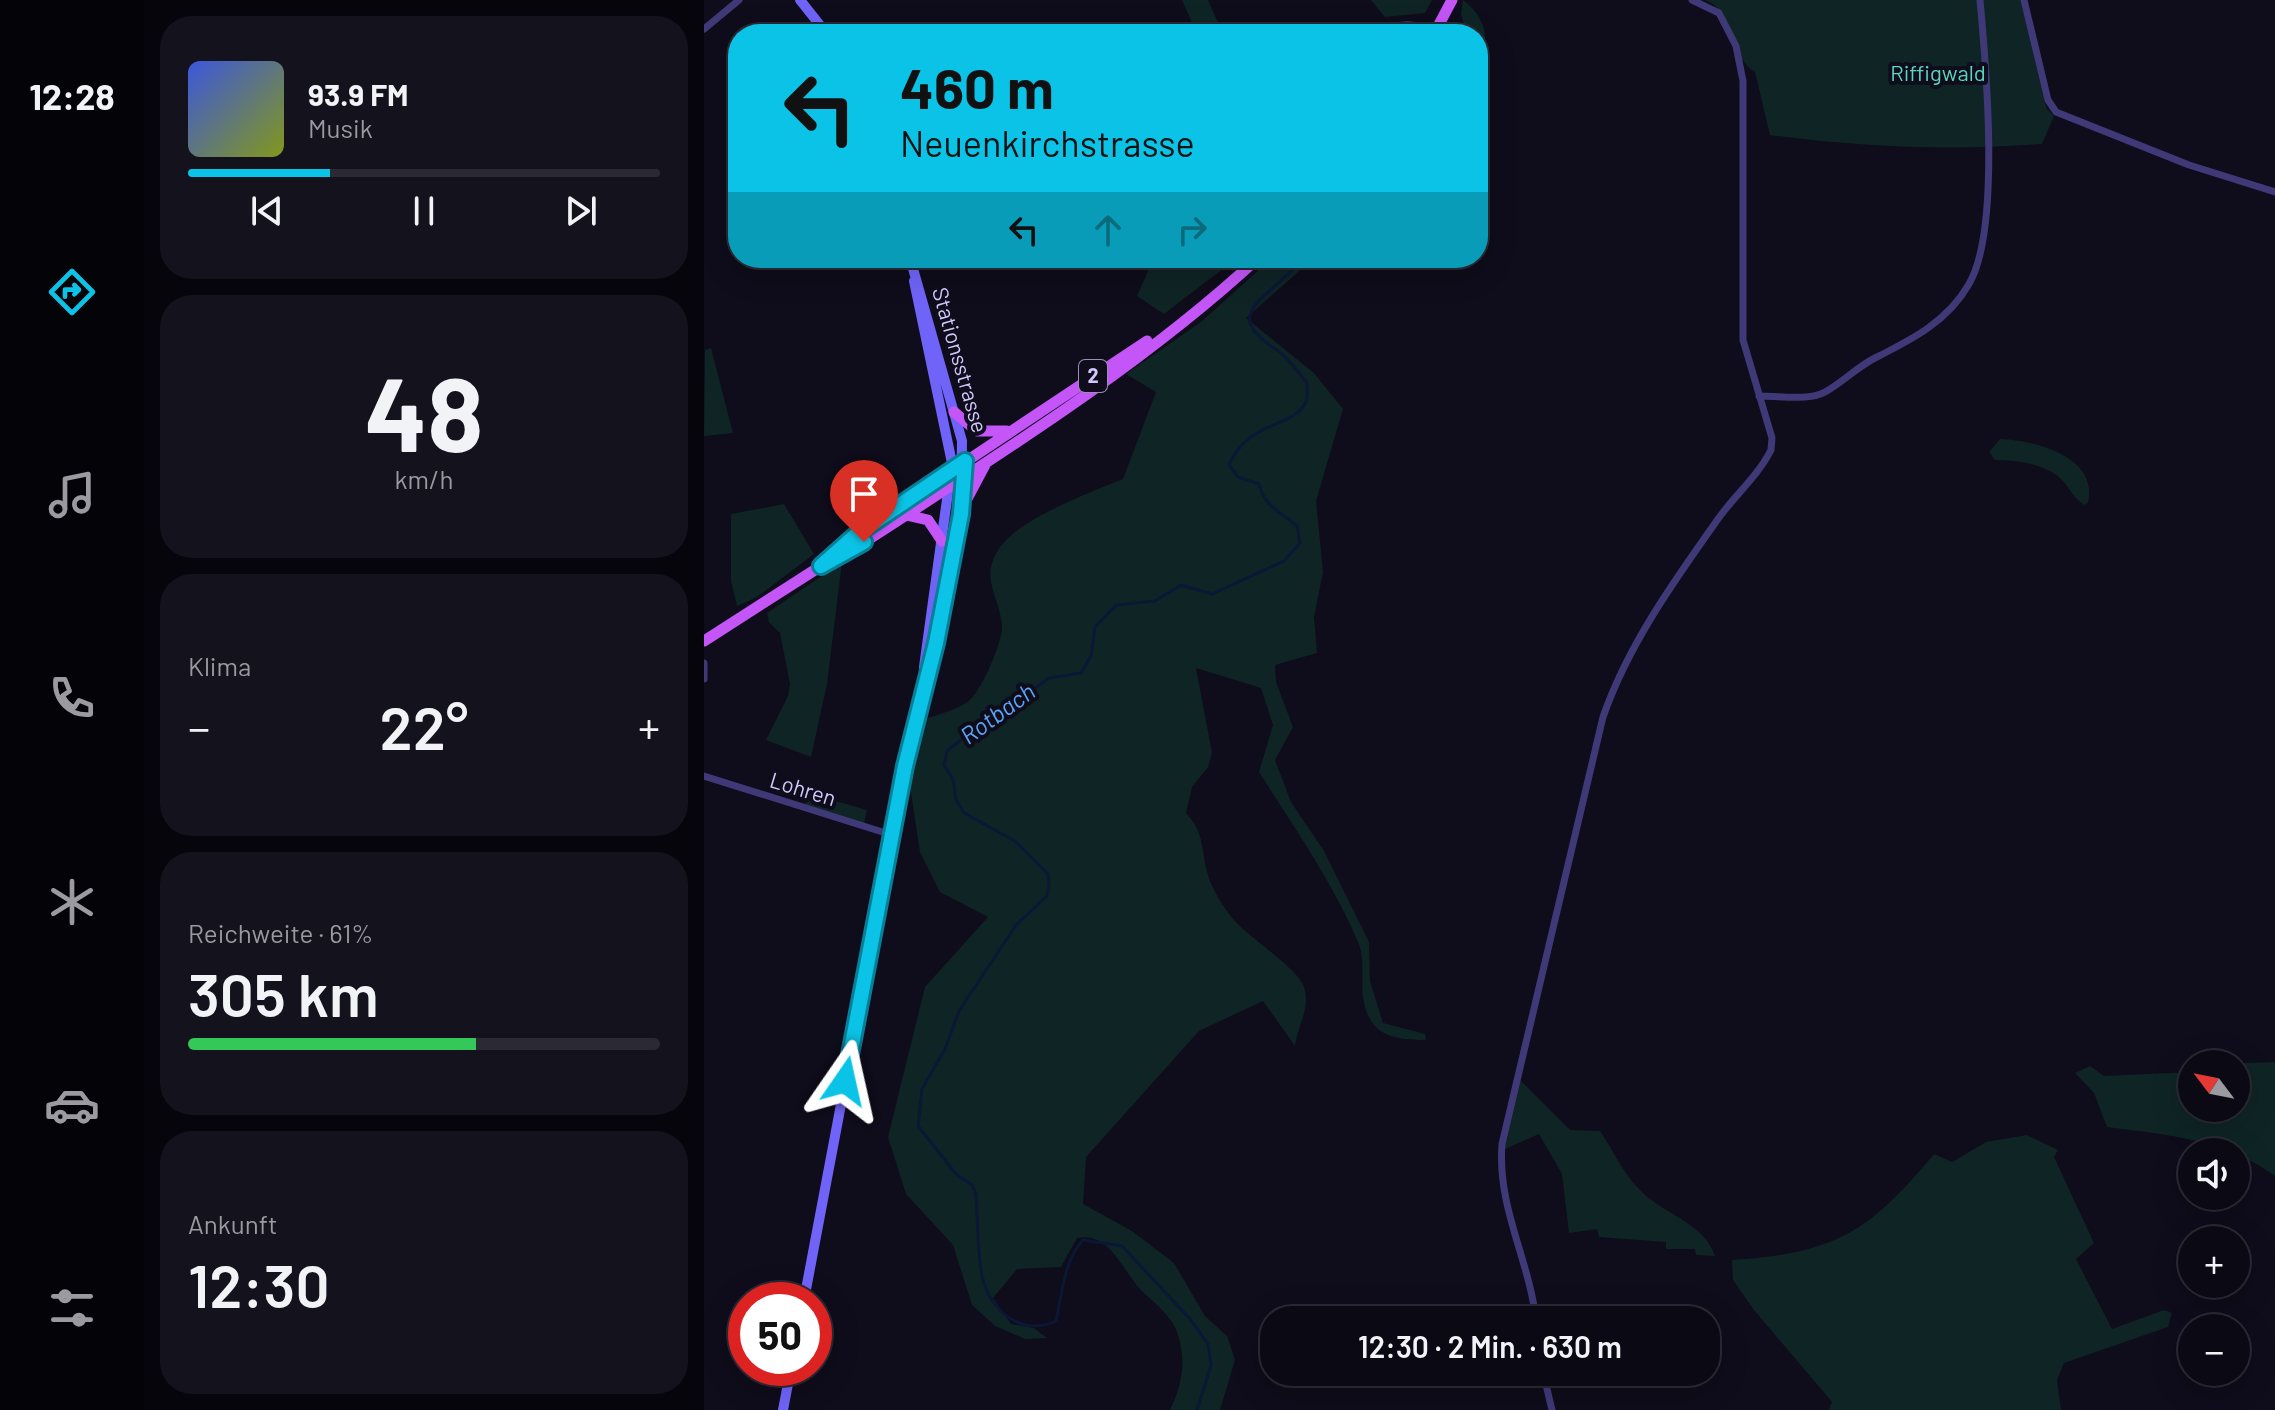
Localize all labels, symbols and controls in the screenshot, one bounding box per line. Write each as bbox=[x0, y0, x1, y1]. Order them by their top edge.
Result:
text: 460 m bbox=[900, 53, 1054, 120]
icon: left bbox=[768, 56, 872, 160]
park label: Riffigwald bbox=[1890, 59, 1986, 85]
text: 12:28 bbox=[29, 74, 115, 117]
text: 93.9 FM bbox=[308, 76, 408, 112]
text: Musik bbox=[308, 112, 373, 143]
text: Neuenkirchstrasse bbox=[900, 121, 1195, 164]
icon: previous bbox=[245, 189, 289, 233]
icon: pause bbox=[402, 189, 446, 233]
icon: next bbox=[559, 189, 603, 233]
icon: left bbox=[1002, 208, 1046, 252]
icon: ahead bbox=[1086, 208, 1130, 252]
icon: right bbox=[1170, 208, 1214, 252]
icon: directions bbox=[44, 264, 100, 320]
street label: Stationsstrasse bbox=[928, 284, 994, 435]
text: 48 bbox=[364, 348, 484, 473]
road number: 2 bbox=[1079, 360, 1107, 392]
pin bbox=[830, 460, 898, 542]
text: km/h bbox=[395, 463, 453, 494]
icon: music bbox=[44, 467, 100, 523]
icon: arrive bbox=[842, 472, 886, 516]
text: Klima bbox=[188, 650, 251, 681]
icon: phone bbox=[44, 670, 100, 726]
water label: Rotbach bbox=[954, 676, 1040, 750]
text: 22° bbox=[380, 690, 468, 762]
text: − bbox=[188, 700, 210, 753]
text: + bbox=[638, 700, 660, 753]
street label: Lohren bbox=[767, 766, 840, 810]
icon: climate bbox=[44, 874, 100, 930]
text: Reichweite · 61% bbox=[188, 917, 373, 948]
text: 305 km bbox=[188, 957, 379, 1029]
position arrow bbox=[803, 1039, 887, 1123]
north arrow bbox=[2178, 1050, 2250, 1122]
map controls bbox=[2178, 1050, 2250, 1386]
icon: car bbox=[44, 1077, 100, 1133]
button: sound bbox=[2178, 1138, 2250, 1210]
text: Ankunft bbox=[188, 1208, 277, 1239]
button: + bbox=[2178, 1226, 2250, 1298]
text: 12:30 bbox=[188, 1248, 329, 1320]
icon: filters bbox=[44, 1280, 100, 1336]
speed limit sign: 50 bbox=[728, 1282, 832, 1386]
button: − bbox=[2178, 1314, 2250, 1386]
text: 12:30 · 2 Min. · 630 m bbox=[1358, 1328, 1622, 1364]

